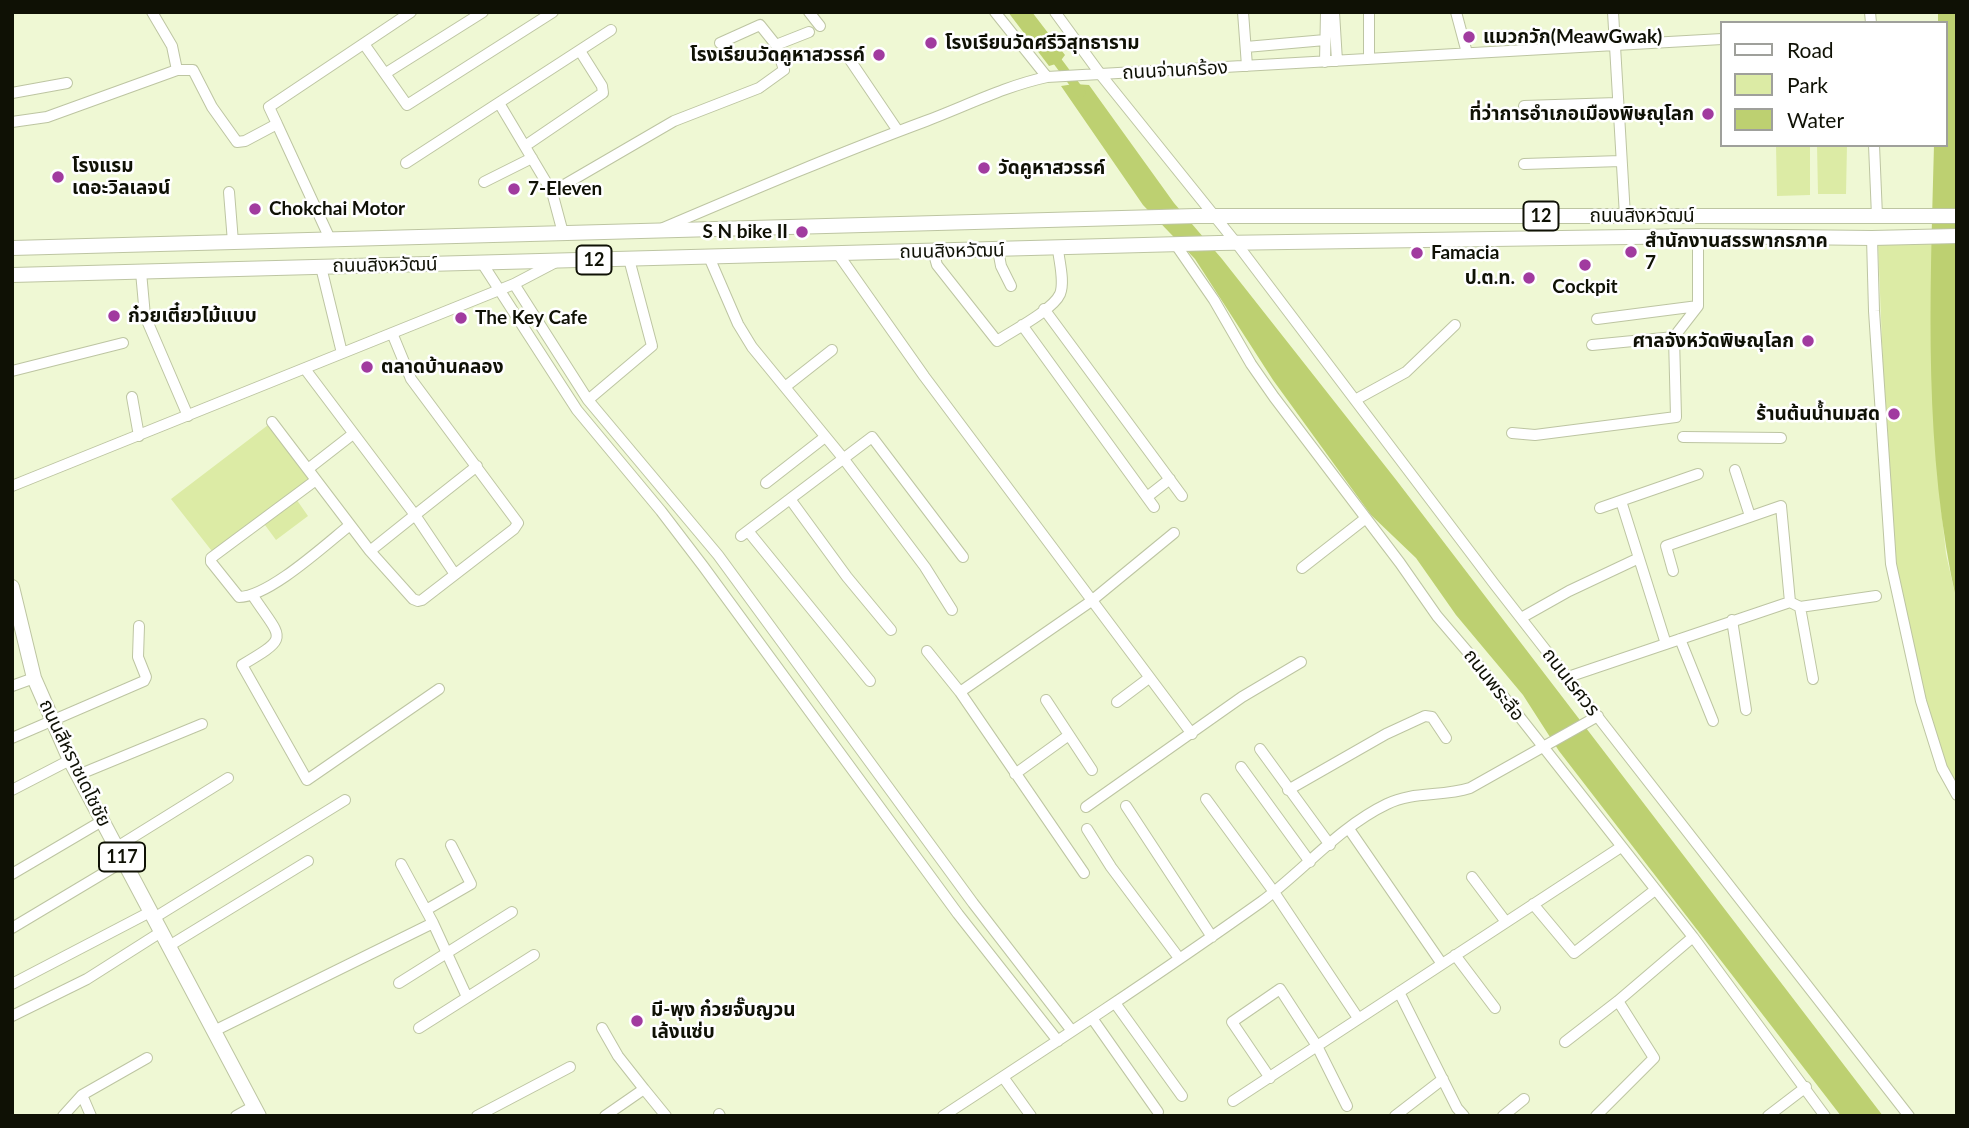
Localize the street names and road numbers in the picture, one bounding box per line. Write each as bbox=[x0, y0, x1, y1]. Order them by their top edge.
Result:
street label: ถนนจ่านกร้อง bbox=[1121, 56, 1229, 84]
road number: 12 bbox=[1524, 202, 1558, 230]
street label: ถนนสิงหวัฒน์ bbox=[1589, 205, 1695, 227]
street label: ถนนสิงหวัฒน์ bbox=[899, 239, 1005, 263]
road number: 12 bbox=[576, 246, 612, 274]
street label: ถนนสิงหวัฒน์ bbox=[332, 253, 438, 277]
street label: ถนนเรศวร bbox=[1537, 643, 1605, 721]
street label: ถนนพระลือ bbox=[1459, 644, 1529, 726]
street label: ถนนสีหราชเดโชชัย bbox=[34, 695, 116, 831]
road number: 117 bbox=[99, 842, 145, 872]

